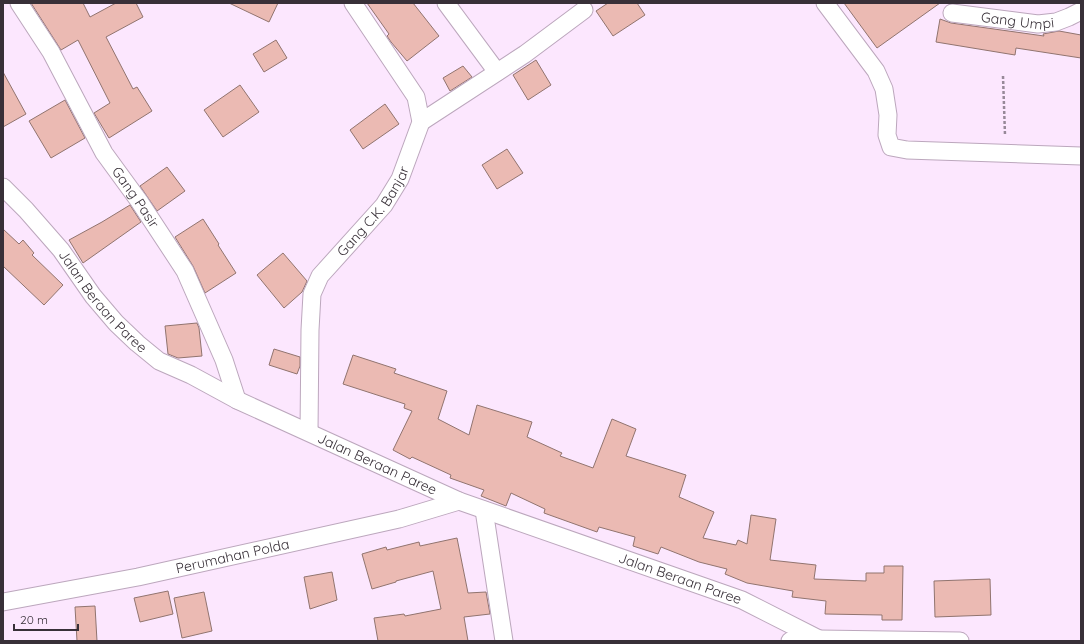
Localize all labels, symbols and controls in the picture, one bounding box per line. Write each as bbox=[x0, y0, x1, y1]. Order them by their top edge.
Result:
street label: Gang Umpi bbox=[980, 8, 1055, 33]
street label: Gang Pasir bbox=[108, 163, 164, 232]
street label: Gang C.K. Banjar bbox=[333, 163, 413, 260]
street label: Jalan Beraan Paree bbox=[55, 246, 151, 357]
street label: Jalan Beraan Paree bbox=[315, 429, 440, 499]
street label: Perumahan Polda bbox=[174, 535, 291, 577]
street label: Jalan Beraan Paree bbox=[616, 549, 744, 608]
scale bar bbox=[14, 606, 78, 632]
text: 20 m bbox=[20, 612, 48, 627]

